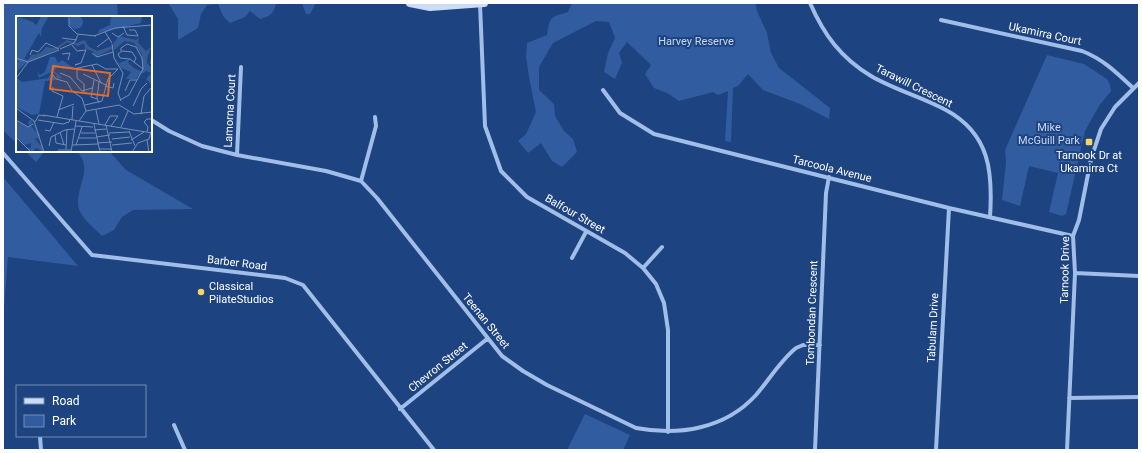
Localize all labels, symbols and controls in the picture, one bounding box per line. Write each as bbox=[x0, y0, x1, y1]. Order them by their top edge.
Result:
inset map bbox=[16, 16, 152, 152]
street label: Ukamirra Court bbox=[1007, 20, 1083, 48]
park label: Harvey Reserve bbox=[658, 35, 734, 48]
street label: Tarawill Crescent bbox=[873, 62, 955, 110]
street label: Lamorna Court bbox=[222, 74, 238, 148]
park label: Mike McGuill Park bbox=[1018, 121, 1080, 147]
marker: Tarnook Dr at Ukamirra Ct bbox=[1084, 137, 1094, 147]
place label: Tarnook Dr at Ukamirra Ct bbox=[1056, 149, 1122, 175]
street label: Tarcoola Avenue bbox=[791, 153, 873, 185]
street label: Balfour Street bbox=[543, 192, 608, 237]
street label: Tarnook Drive bbox=[1058, 236, 1072, 304]
street label: Barber Road bbox=[206, 253, 268, 273]
street label: Tombondan Crescent bbox=[804, 260, 820, 366]
place label: Classical PilateStudios bbox=[209, 280, 274, 306]
marker: Classical PilateStudios bbox=[196, 287, 206, 297]
street label: Teenan Street bbox=[460, 291, 513, 352]
street label: Tabulam Drive bbox=[925, 293, 941, 363]
street label: Chevron Street bbox=[406, 339, 470, 395]
legend bbox=[16, 385, 146, 437]
text: Road bbox=[52, 394, 80, 408]
text: Park bbox=[52, 414, 77, 428]

